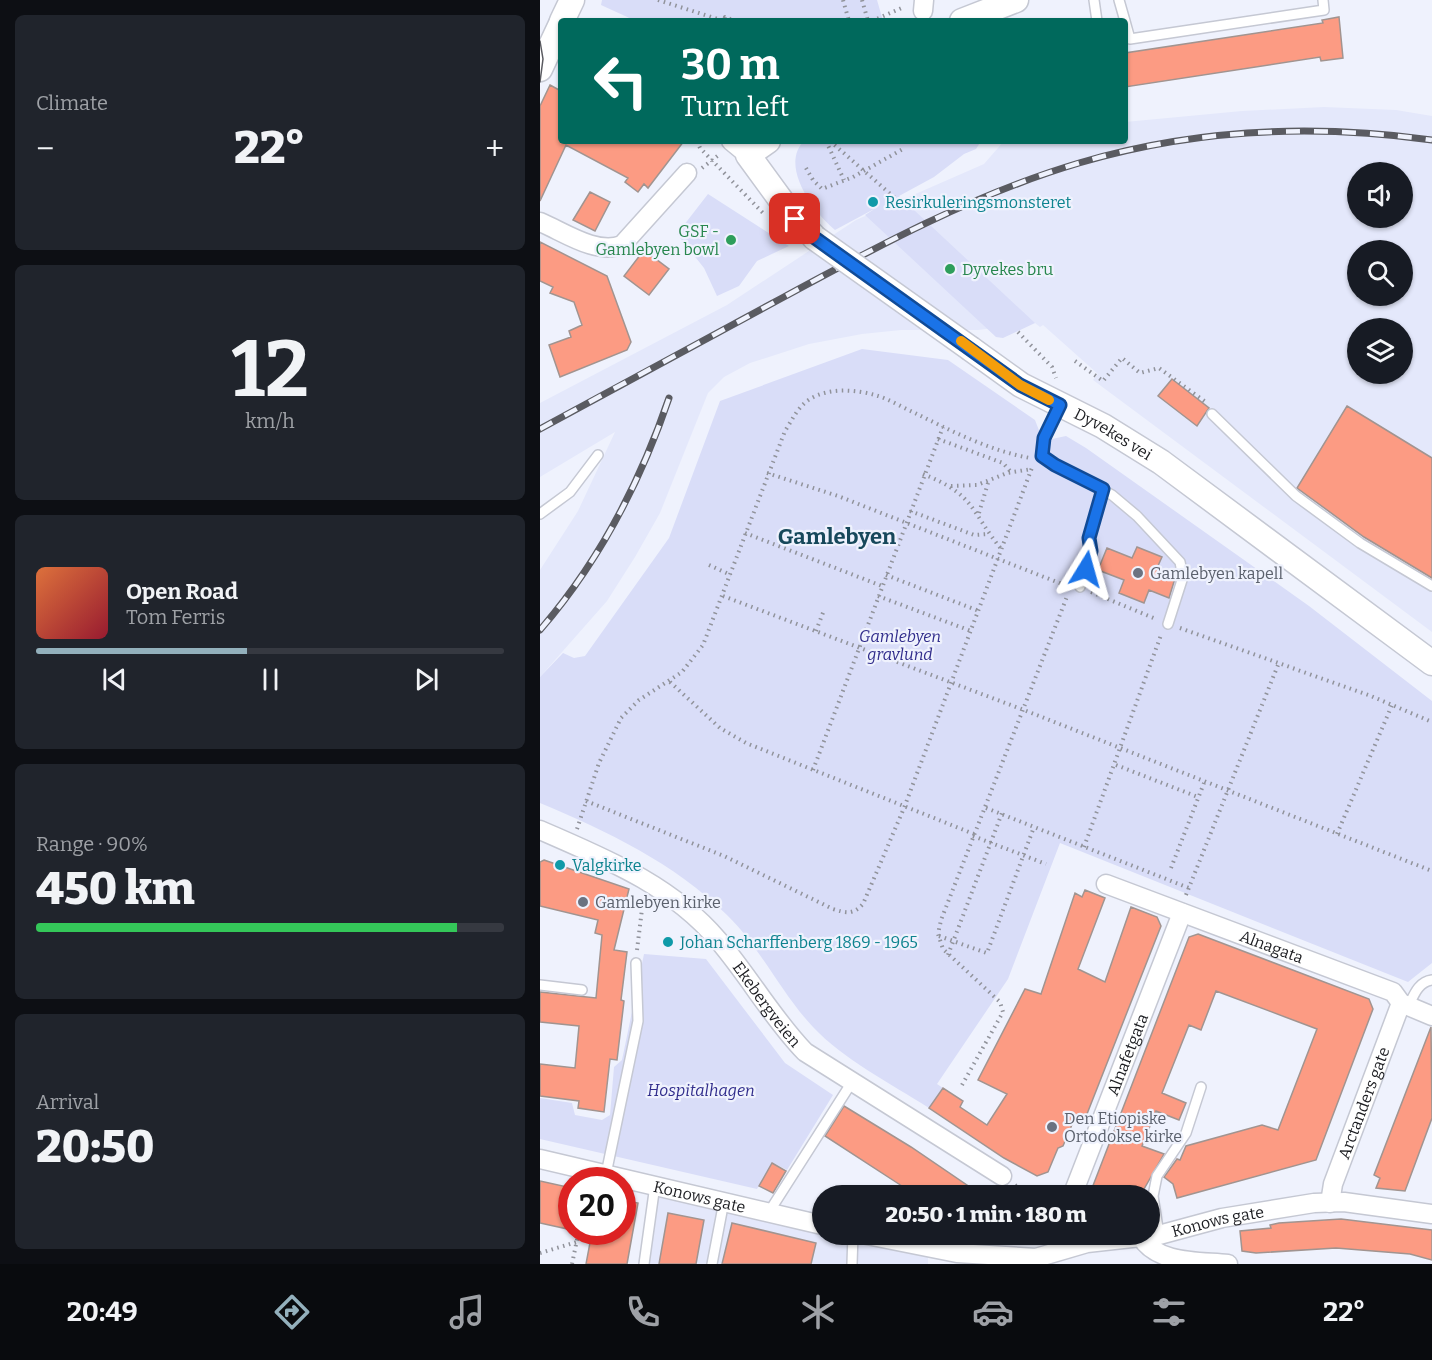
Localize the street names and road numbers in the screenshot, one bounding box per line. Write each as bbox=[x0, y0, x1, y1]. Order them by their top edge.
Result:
street label: Dyvekes vei bbox=[1071, 404, 1156, 464]
street label: Alnagata bbox=[1237, 926, 1306, 967]
street label: Ekebergveien bbox=[729, 958, 805, 1051]
street label: Alnafetgata bbox=[1103, 1010, 1152, 1098]
street label: Arctanders gate bbox=[1334, 1044, 1393, 1161]
street label: Konows gate bbox=[652, 1176, 748, 1216]
street label: Konows gate bbox=[1169, 1202, 1265, 1241]

